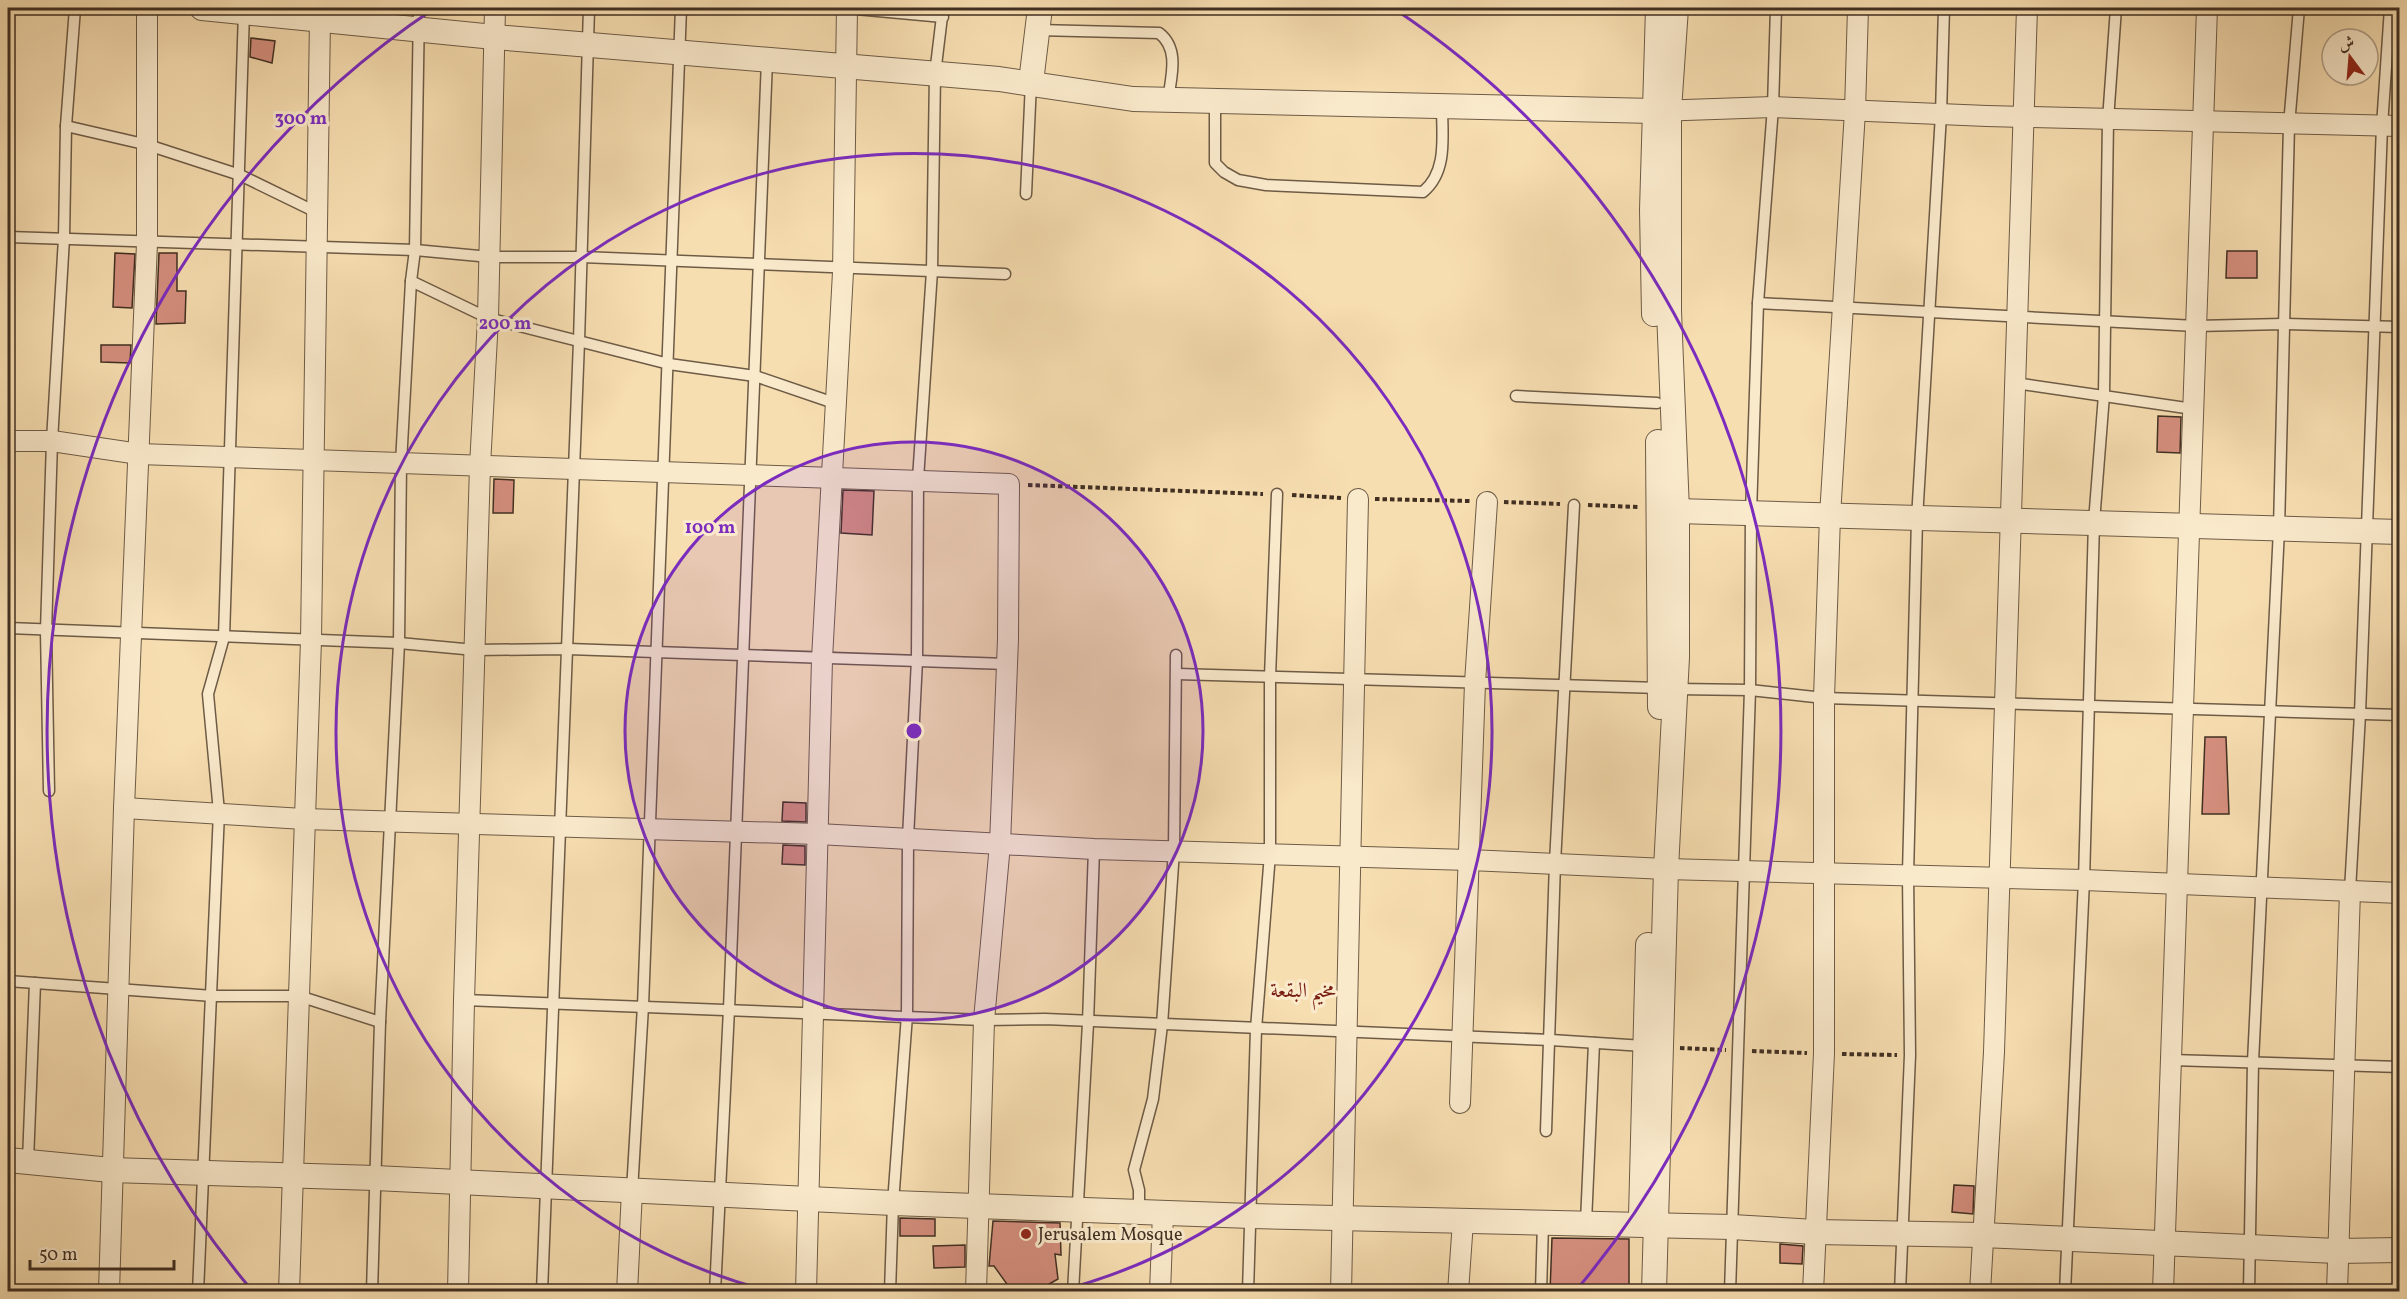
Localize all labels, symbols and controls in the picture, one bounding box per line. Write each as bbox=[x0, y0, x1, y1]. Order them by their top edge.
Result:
north arrow bbox=[2320, 27, 2380, 87]
text: ش bbox=[2336, 32, 2357, 57]
text: 300 m bbox=[275, 107, 327, 132]
text: 200 m bbox=[479, 312, 531, 337]
text: 100 m bbox=[685, 516, 735, 541]
centre of rings bbox=[904, 721, 924, 741]
district label: مخيم البقعة bbox=[1270, 977, 1336, 1011]
place label: Jerusalem Mosque bbox=[1038, 1223, 1182, 1248]
marker: Jerusalem Mosque bbox=[1019, 1227, 1033, 1241]
scale bar bbox=[30, 1233, 174, 1271]
text: 50 m bbox=[39, 1243, 78, 1268]

